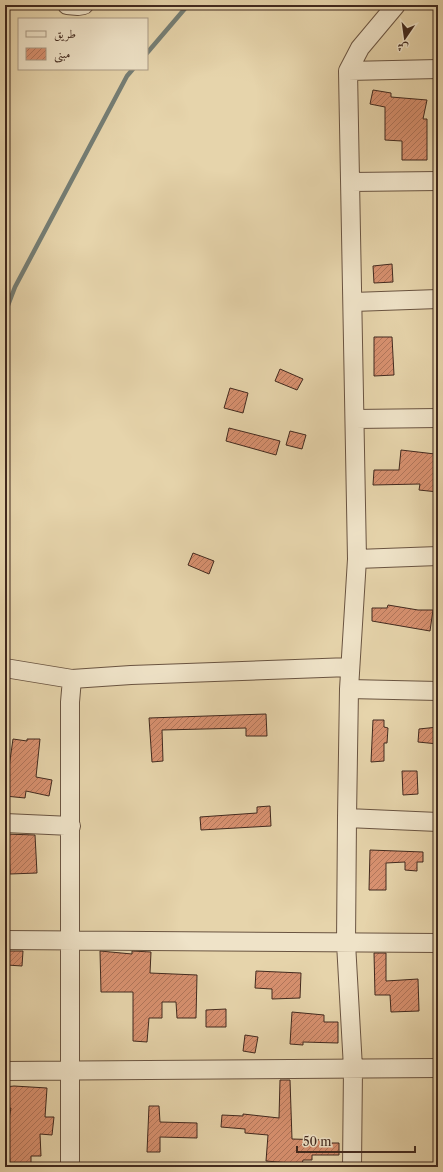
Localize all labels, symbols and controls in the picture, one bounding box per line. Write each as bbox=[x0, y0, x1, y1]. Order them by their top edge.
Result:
legend bbox=[18, 18, 148, 70]
north arrow bbox=[385, 18, 425, 58]
text: طريق bbox=[54, 26, 76, 42]
text: ش bbox=[396, 40, 410, 56]
text: مبنى bbox=[54, 46, 70, 63]
scale bar bbox=[297, 1128, 415, 1154]
text: 50 m bbox=[303, 1134, 332, 1149]

